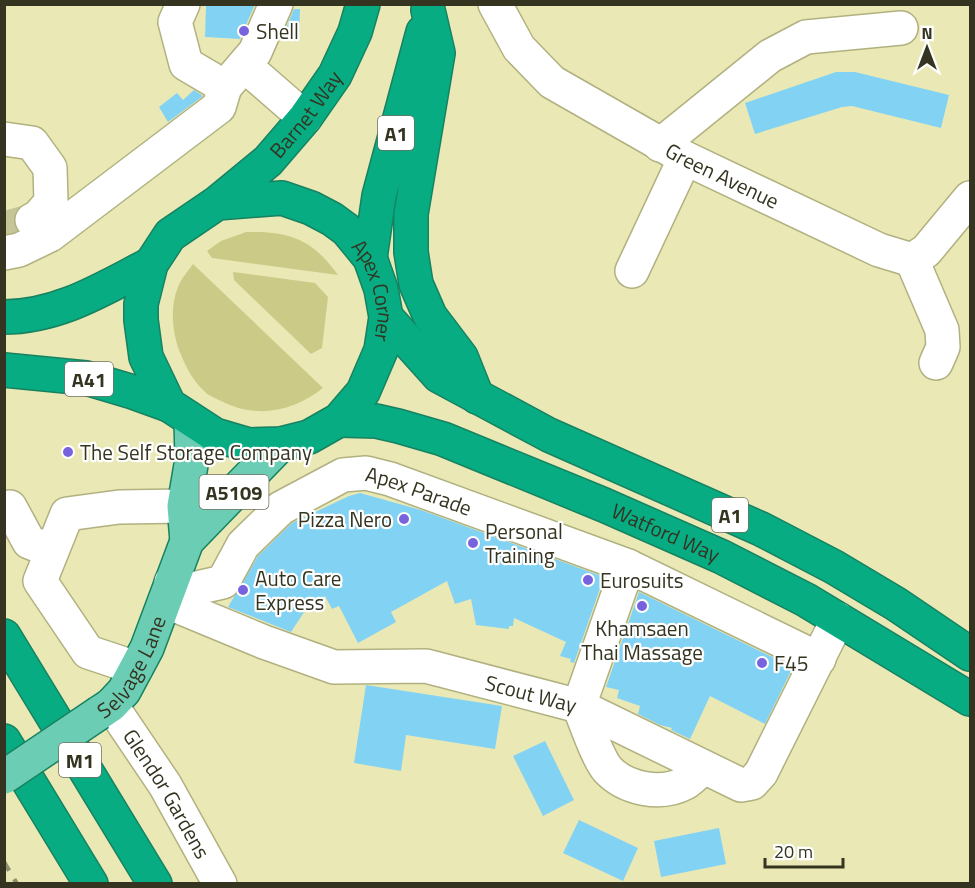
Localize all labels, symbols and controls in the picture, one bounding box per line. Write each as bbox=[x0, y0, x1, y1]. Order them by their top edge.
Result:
place label: Shell bbox=[256, 15, 299, 47]
north arrow bbox=[897, 18, 957, 78]
text: N bbox=[921, 21, 933, 45]
marker: Shell bbox=[237, 24, 251, 38]
street label: Barnet Way bbox=[261, 64, 350, 165]
road number: A1 bbox=[378, 116, 414, 150]
street label: Green Avenue bbox=[660, 134, 785, 216]
street label: Apex Corner bbox=[344, 232, 402, 344]
road number: A41 bbox=[65, 362, 113, 396]
place label: The Self Storage Company bbox=[80, 436, 312, 468]
marker: The Self Storage Company bbox=[61, 445, 75, 459]
street label: Apex Parade bbox=[362, 458, 477, 524]
road number: A5109 bbox=[200, 475, 268, 509]
street label: Watford Way bbox=[606, 494, 725, 570]
road number: A1 bbox=[712, 498, 748, 532]
place label: Pizza Nero bbox=[298, 503, 392, 535]
marker: Pizza Nero bbox=[397, 512, 411, 526]
place label: Personal Training bbox=[485, 515, 563, 571]
marker: Personal Training bbox=[466, 536, 480, 550]
place label: Auto Care Express bbox=[255, 562, 341, 618]
place label: Eurosuits bbox=[600, 564, 683, 596]
marker: Eurosuits bbox=[581, 573, 595, 587]
marker: Auto Care Express bbox=[236, 583, 250, 597]
marker: Khamsaen Thai Massage bbox=[635, 599, 649, 613]
street label: Selvage Lane bbox=[90, 611, 174, 726]
place label: Khamsaen Thai Massage bbox=[581, 612, 703, 668]
place label: F45 bbox=[774, 647, 809, 679]
marker: F45 bbox=[755, 656, 769, 670]
street label: Scout Way bbox=[482, 666, 580, 721]
street label: Glendor Gardens bbox=[115, 722, 219, 864]
road number: M1 bbox=[59, 743, 101, 777]
scale bar bbox=[765, 831, 843, 869]
text: 20 m bbox=[774, 838, 813, 865]

